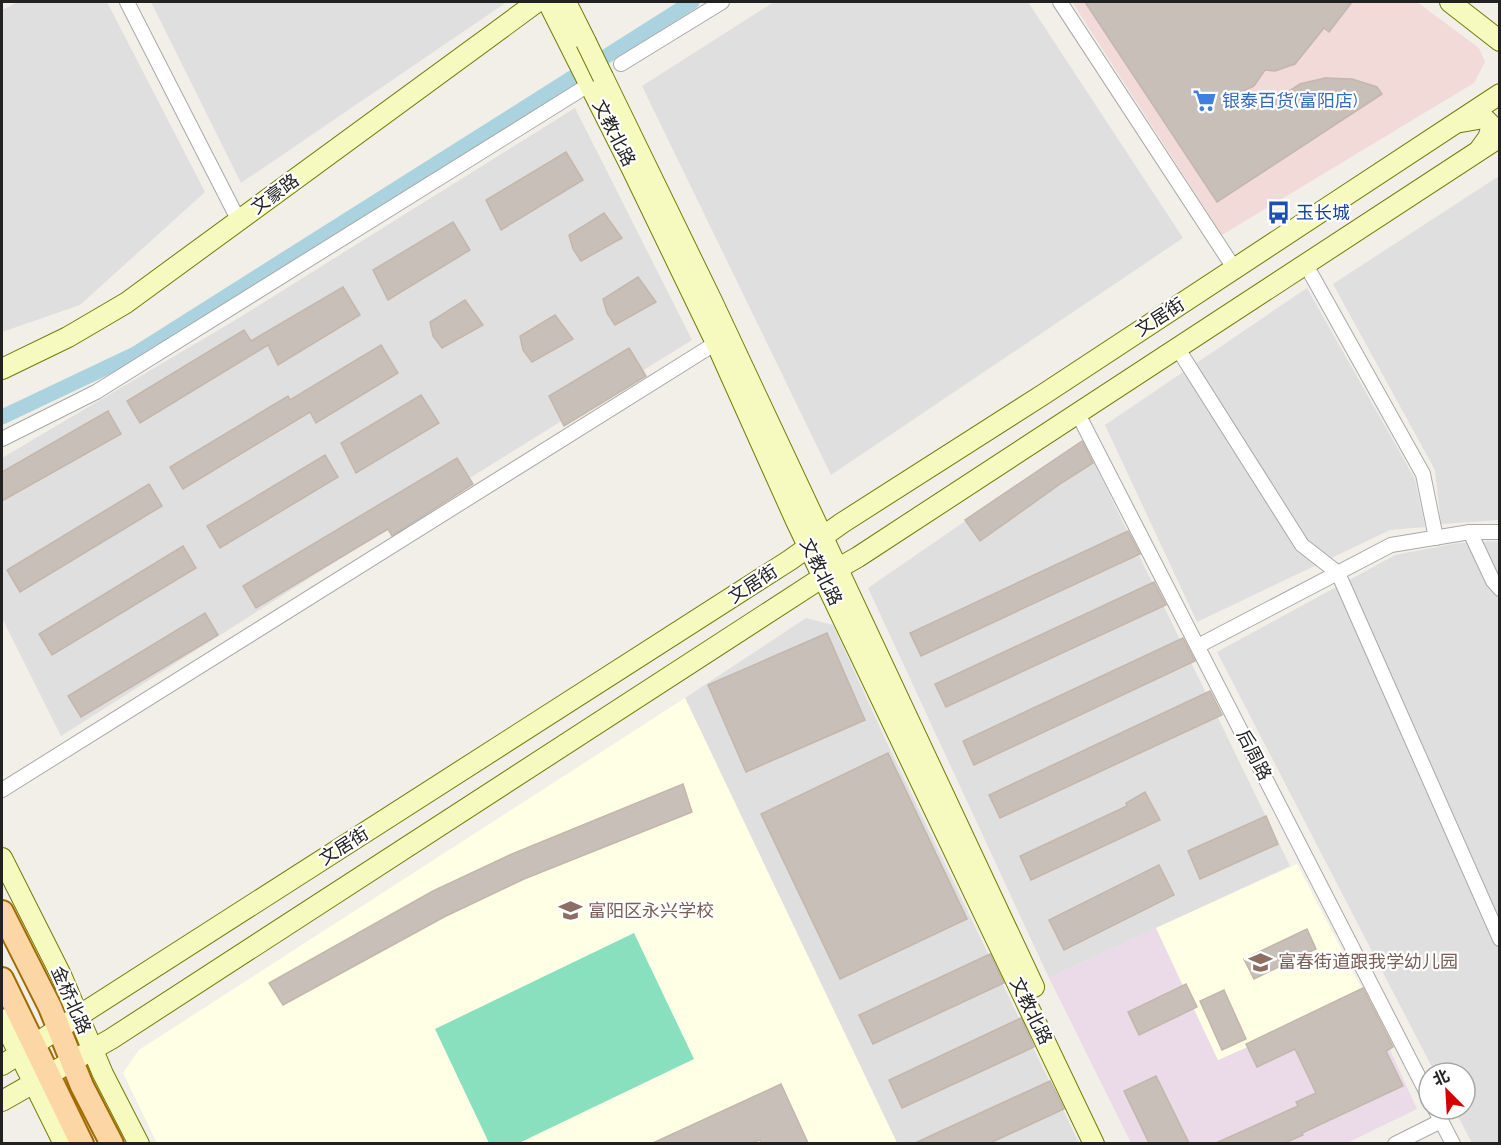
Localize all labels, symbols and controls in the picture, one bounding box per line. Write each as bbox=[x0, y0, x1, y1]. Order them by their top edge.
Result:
supermarket icon: 银泰百货(富阳店) bbox=[1191, 88, 1217, 114]
place label: 银泰百货(富阳店) bbox=[1222, 90, 1358, 111]
street label: 文教北路 bbox=[589, 96, 640, 170]
street label: 文豪路 bbox=[247, 169, 303, 218]
bus stop icon: 玉长城 bbox=[1265, 200, 1291, 226]
place label: 玉长城 bbox=[1296, 202, 1350, 223]
street label: 文居街 bbox=[1131, 293, 1188, 340]
street label: 文教北路 bbox=[796, 535, 847, 609]
street label: 文居街 bbox=[724, 560, 781, 607]
street label: 后周路 bbox=[1233, 726, 1276, 784]
street label: 文居街 bbox=[315, 822, 372, 869]
school or university icon: 富阳区永兴学校 bbox=[557, 898, 583, 924]
place label: 富阳区永兴学校 bbox=[588, 900, 714, 921]
school or university icon: 富春街道跟我学幼儿园 bbox=[1247, 949, 1273, 975]
place label: 富春街道跟我学幼儿园 bbox=[1278, 951, 1458, 972]
street label: 金桥北路 bbox=[47, 963, 96, 1037]
street label: 文教北路 bbox=[1006, 974, 1057, 1048]
north arrow bbox=[1417, 1061, 1477, 1121]
text: 北 bbox=[1430, 1066, 1452, 1090]

